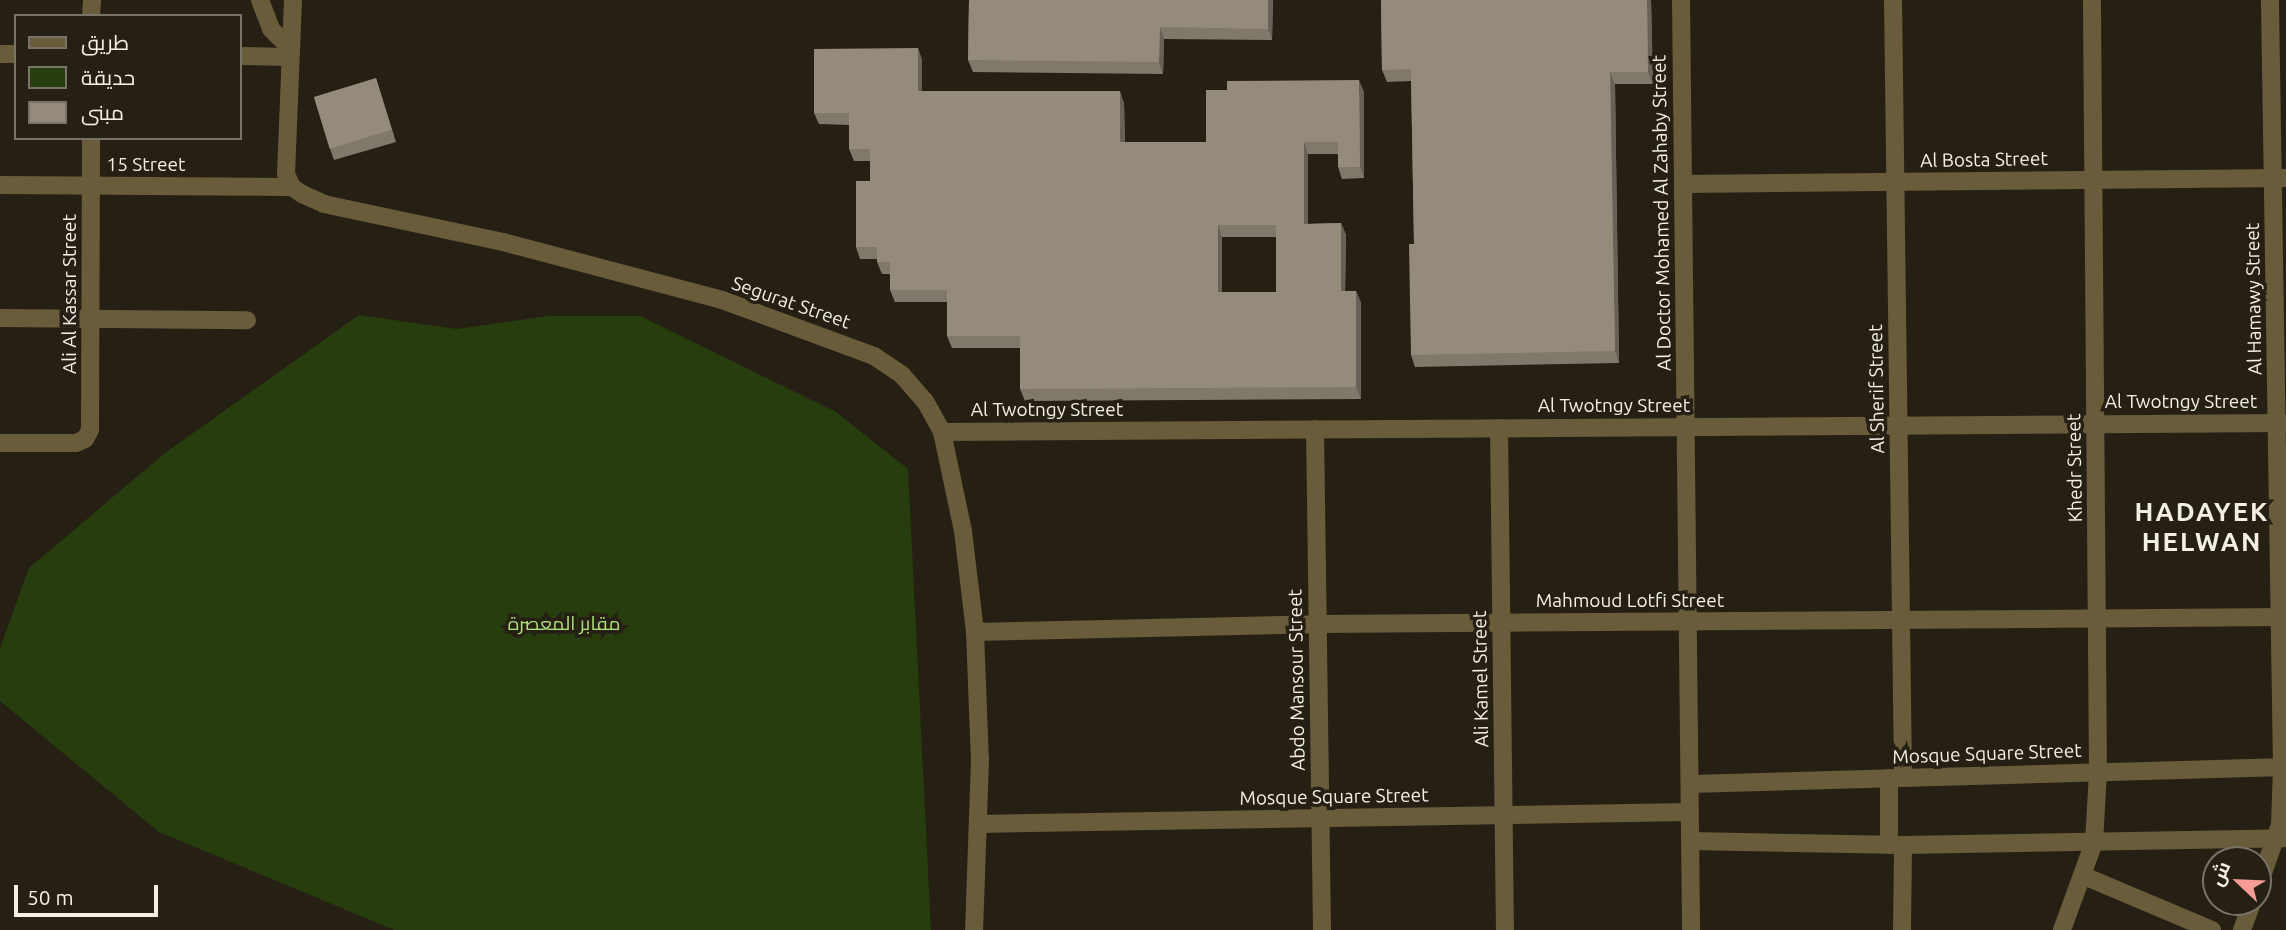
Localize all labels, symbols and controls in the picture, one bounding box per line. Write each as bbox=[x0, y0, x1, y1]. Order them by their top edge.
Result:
legend bbox=[14, 14, 242, 140]
text: طريق bbox=[81, 30, 129, 54]
street label: Al Doctor Mohamed Al Zahaby Street bbox=[1648, 55, 1676, 371]
text: حديقة bbox=[81, 65, 135, 89]
text: مبنى bbox=[81, 100, 124, 124]
street label: Al Bosta Street bbox=[1920, 147, 2048, 173]
street label: 15 Street bbox=[107, 154, 185, 176]
street label: Ali Al Kassar Street bbox=[59, 214, 81, 374]
street label: Al Hamawy Street bbox=[2241, 223, 2267, 375]
street label: Segurat Street bbox=[729, 272, 853, 334]
street label: Al Sherif Street bbox=[1864, 324, 1890, 454]
street label: Al Twotngy Street bbox=[2105, 391, 2257, 413]
street label: Al Twotngy Street bbox=[1538, 395, 1690, 417]
street label: Al Twotngy Street bbox=[971, 399, 1123, 421]
street label: Khedr Street bbox=[2063, 413, 2087, 523]
district label: HADAYEK HELWAN bbox=[2135, 496, 2269, 558]
street label: Abdo Mansour Street bbox=[1284, 589, 1310, 771]
street label: Mahmoud Lotfi Street bbox=[1536, 590, 1724, 612]
street label: Ali Kamel Street bbox=[1468, 610, 1494, 748]
park label: مقابر المعصرة bbox=[508, 613, 620, 635]
street label: Mosque Square Street bbox=[1892, 739, 2082, 769]
street label: Mosque Square Street bbox=[1239, 784, 1429, 810]
north arrow bbox=[2202, 846, 2272, 916]
text: ش bbox=[2205, 858, 2234, 889]
scale bar bbox=[18, 870, 161, 914]
text: 50 m bbox=[27, 885, 74, 909]

